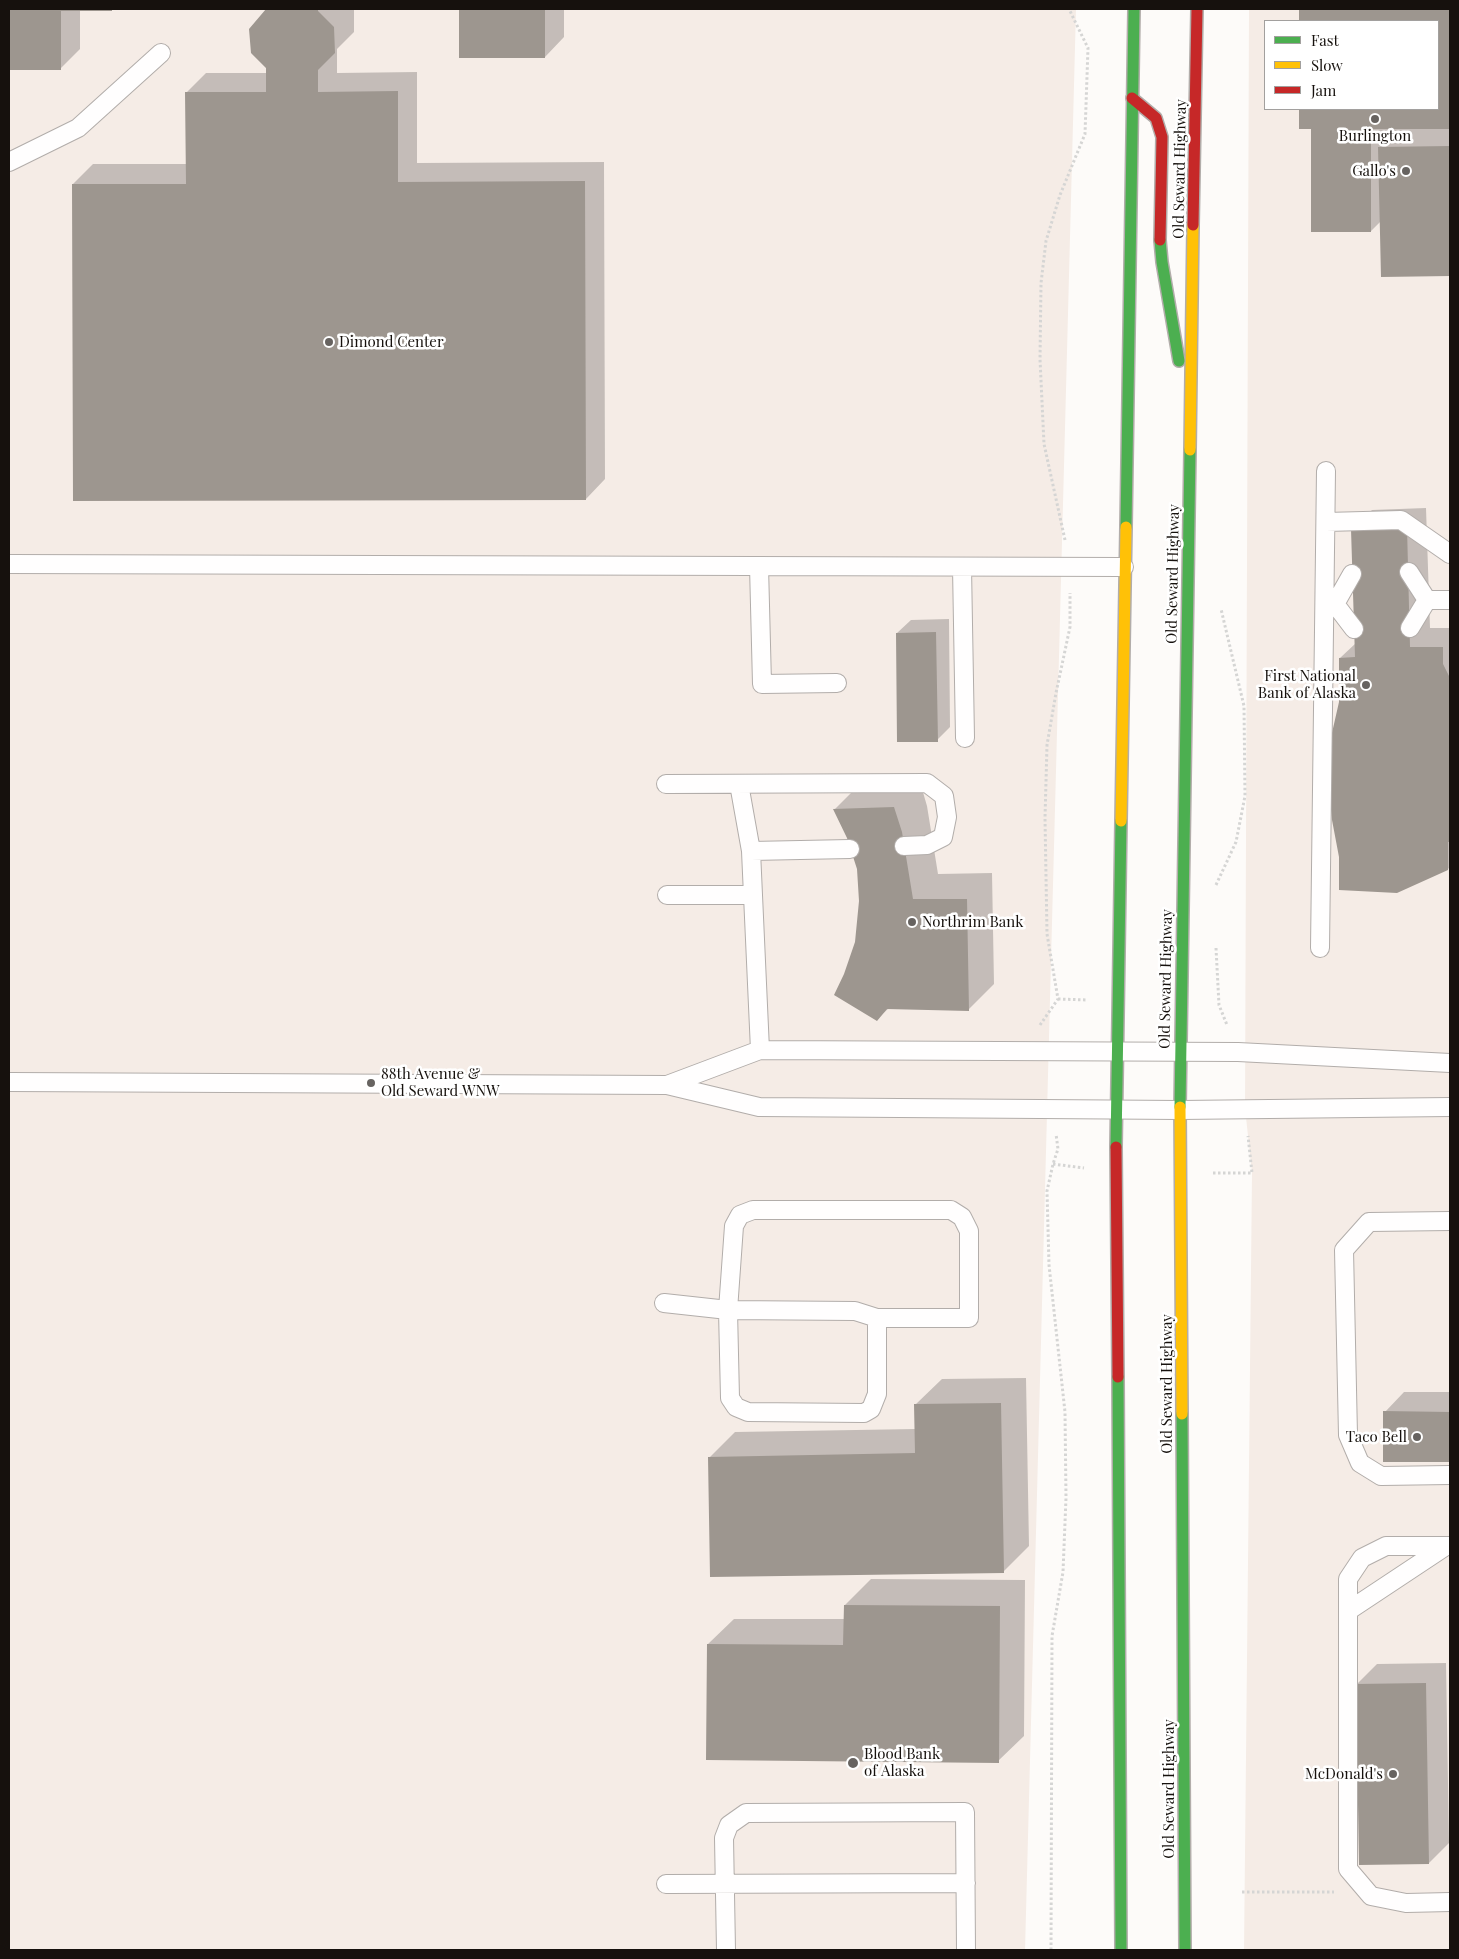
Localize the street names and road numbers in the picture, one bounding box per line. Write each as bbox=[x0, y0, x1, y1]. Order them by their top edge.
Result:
street label: Old Seward Highway bbox=[1170, 99, 1190, 239]
street label: Old Seward Highway bbox=[1163, 504, 1183, 644]
street label: Old Seward Highway bbox=[1156, 909, 1176, 1049]
street label: Old Seward Highway bbox=[1158, 1314, 1176, 1454]
street label: Old Seward Highway bbox=[1160, 1719, 1178, 1859]

